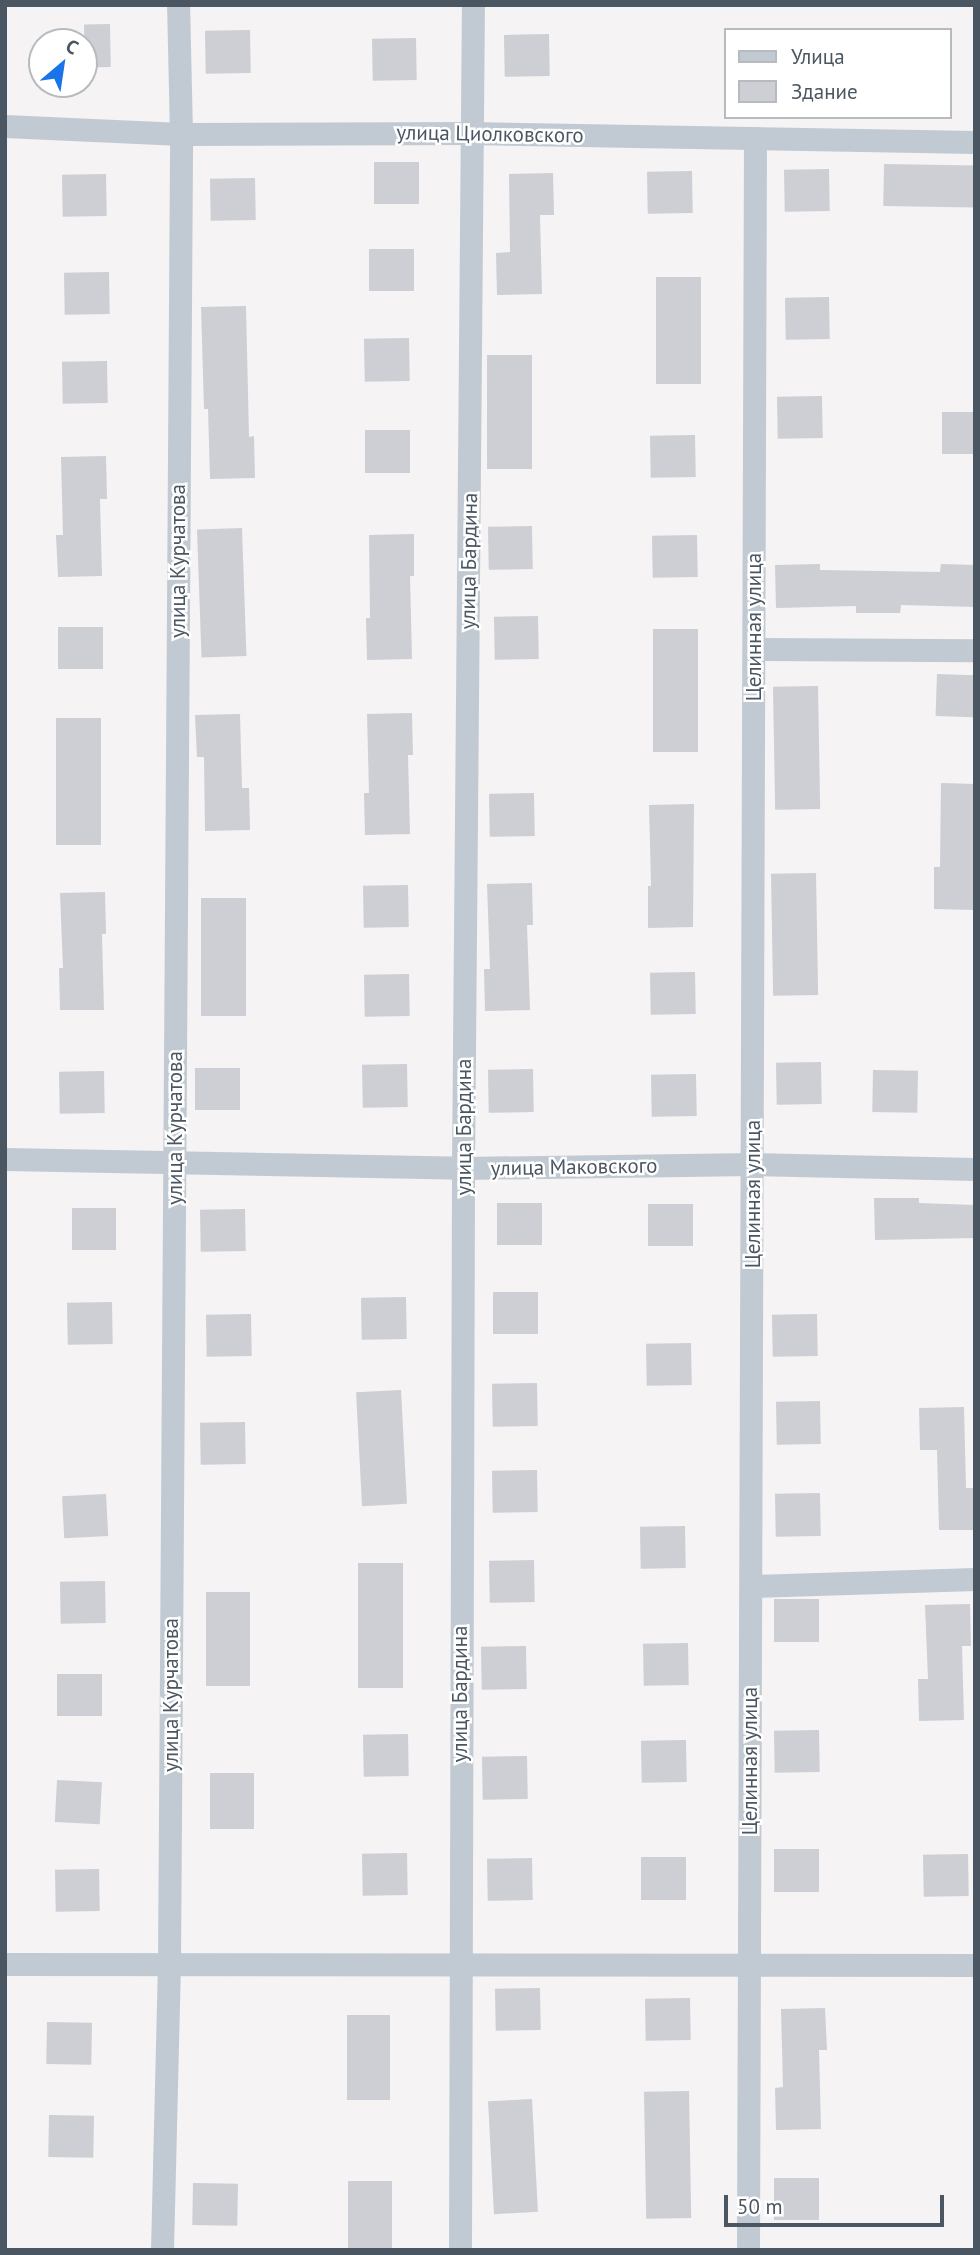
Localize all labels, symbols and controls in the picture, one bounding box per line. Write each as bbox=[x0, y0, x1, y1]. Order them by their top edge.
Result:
north arrow bbox=[28, 28, 98, 98]
legend bbox=[724, 28, 952, 119]
text: С bbox=[62, 33, 83, 59]
text: Улица bbox=[791, 43, 845, 70]
text: Здание bbox=[791, 78, 858, 105]
street label: улица Циолковского bbox=[396, 120, 584, 148]
street label: улица Курчатова bbox=[165, 484, 191, 638]
street label: улица Бардина bbox=[455, 492, 483, 630]
street label: Целинная улица bbox=[741, 553, 767, 701]
street label: улица Курчатова bbox=[162, 1051, 188, 1205]
street label: улица Бардина bbox=[451, 1059, 477, 1195]
street label: Целинная улица bbox=[740, 1120, 766, 1268]
street label: улица Маковского bbox=[490, 1153, 658, 1181]
street label: улица Курчатова bbox=[158, 1618, 184, 1772]
street label: улица Бардина bbox=[447, 1626, 473, 1762]
street label: Целинная улица bbox=[737, 1687, 763, 1835]
scale bar bbox=[728, 2182, 948, 2226]
text: 50 m bbox=[737, 2193, 783, 2220]

